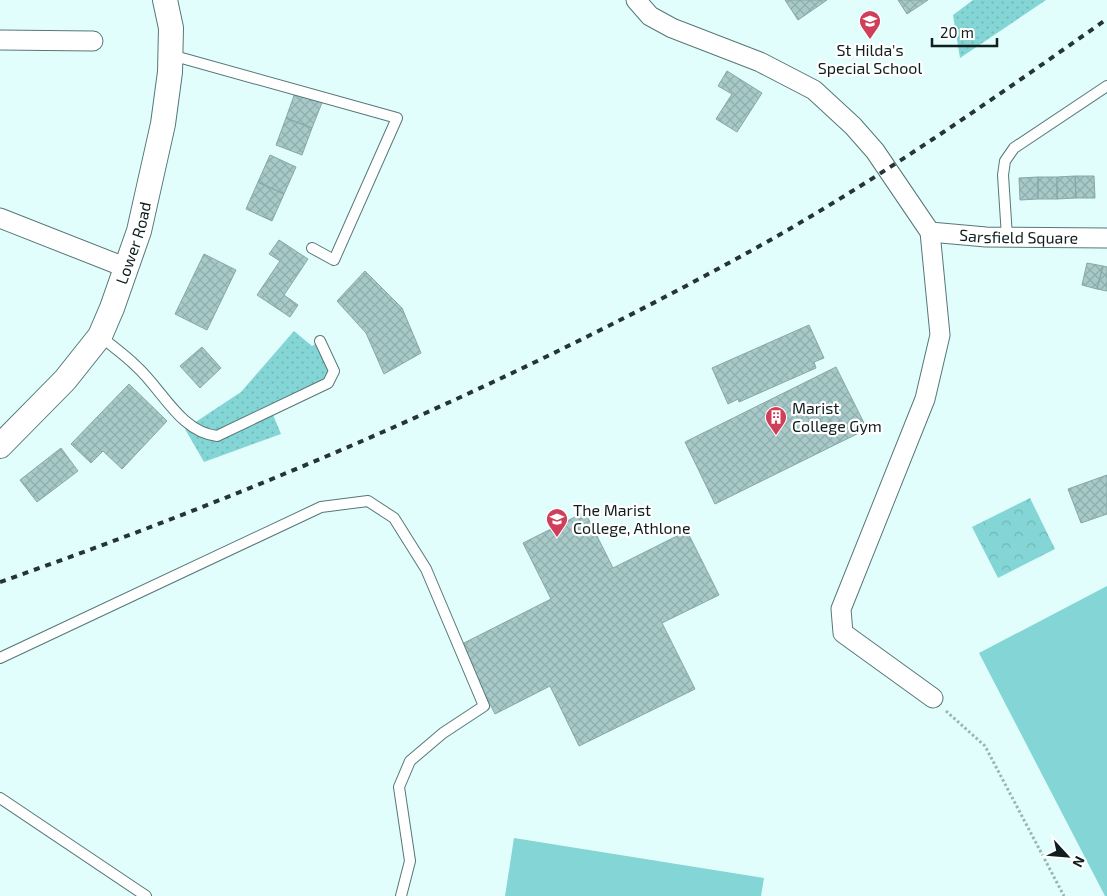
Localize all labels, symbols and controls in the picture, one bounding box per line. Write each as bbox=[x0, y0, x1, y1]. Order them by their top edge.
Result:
school or university icon: St Hilda's Special School bbox=[858, 9, 882, 40]
scale bar bbox=[932, 15, 997, 47]
text: 20 m bbox=[940, 23, 974, 41]
place label: St Hilda's Special School bbox=[818, 40, 922, 77]
street label: Lower Road bbox=[111, 200, 154, 287]
street label: Sarsfield Square bbox=[959, 225, 1078, 247]
place label: Marist College Gym bbox=[792, 398, 882, 435]
building icon: Marist College Gym bbox=[764, 405, 788, 436]
place label: The Marist College, Athlone bbox=[573, 500, 691, 537]
school or university icon: The Marist College, Athlone bbox=[545, 507, 569, 538]
north arrow bbox=[1042, 831, 1092, 881]
text: N bbox=[1069, 854, 1089, 870]

